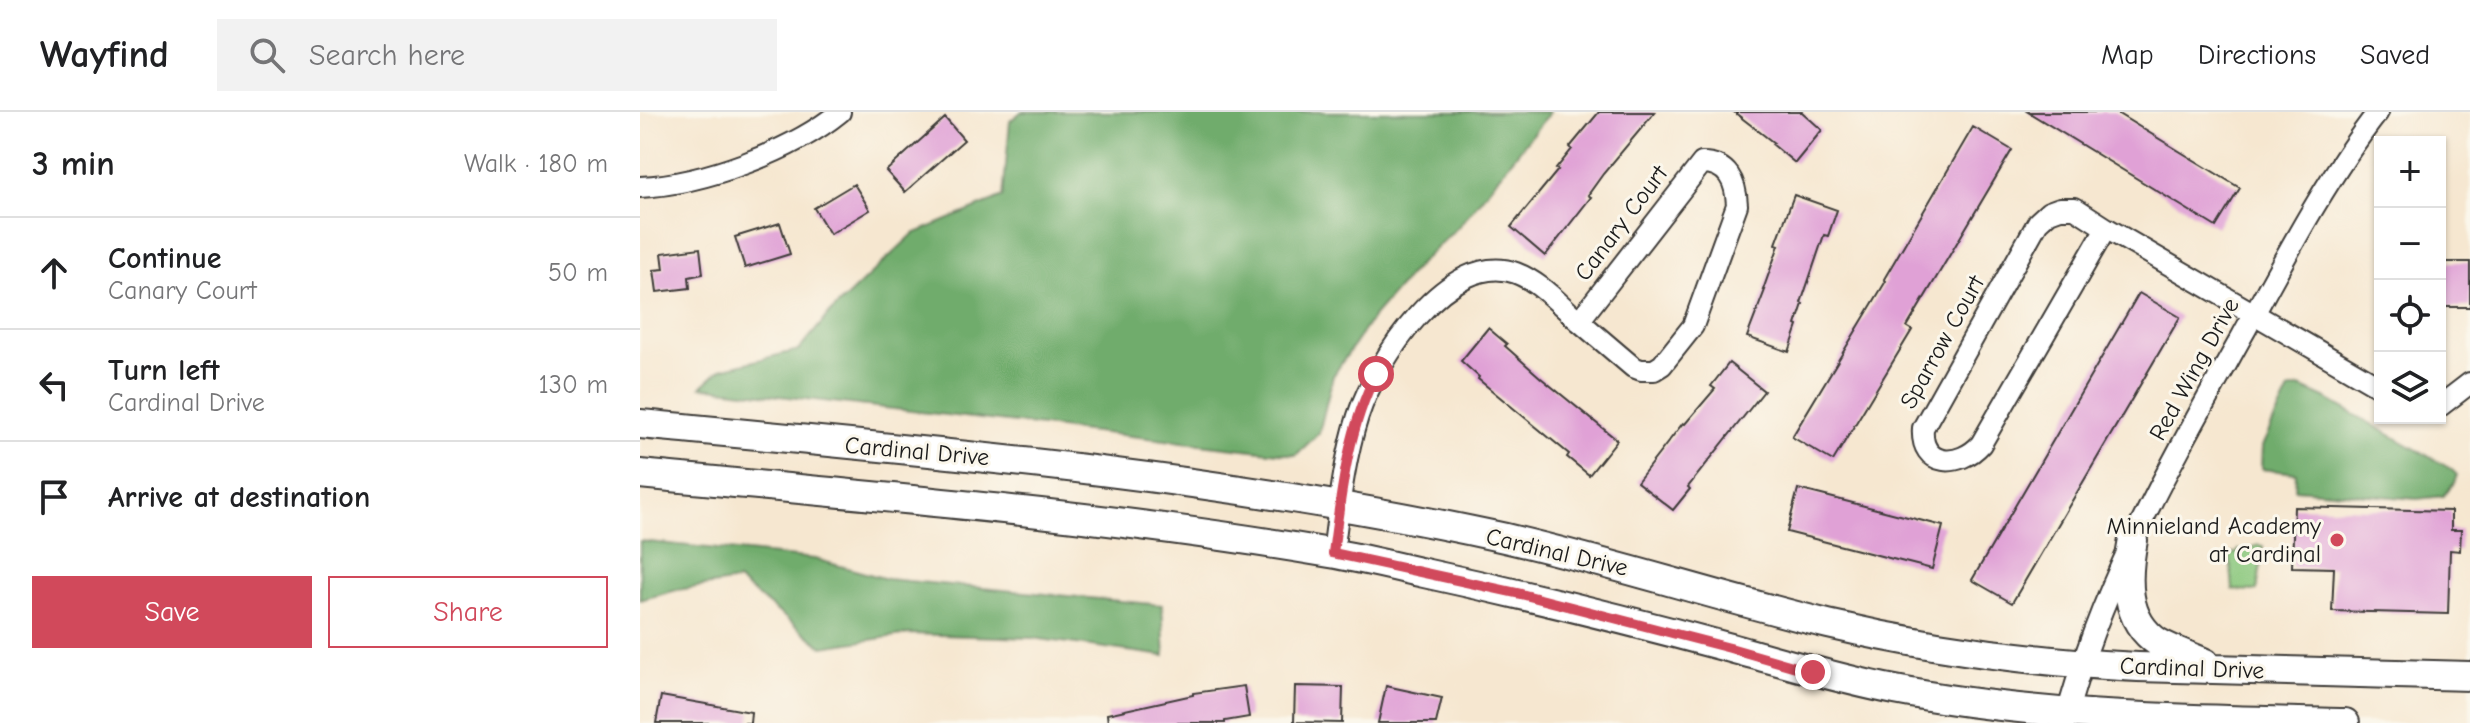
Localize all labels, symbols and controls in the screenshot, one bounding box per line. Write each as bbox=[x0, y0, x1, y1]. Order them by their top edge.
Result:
search box bbox=[217, 19, 777, 91]
text: Wayfind bbox=[40, 33, 169, 77]
icon: search bbox=[245, 33, 289, 77]
text: Search here bbox=[309, 38, 465, 73]
text: Map bbox=[2101, 39, 2154, 71]
text: Directions bbox=[2198, 39, 2316, 71]
text: Saved bbox=[2360, 39, 2430, 71]
map controls bbox=[2374, 136, 2446, 424]
button: + bbox=[2374, 136, 2446, 208]
text: 3 min bbox=[32, 144, 115, 184]
text: Walk · 180 m bbox=[464, 149, 608, 179]
street label: Canary Court bbox=[1569, 159, 1674, 286]
button: − bbox=[2374, 208, 2446, 280]
text: Continue bbox=[108, 241, 222, 276]
icon: ahead bbox=[32, 251, 76, 295]
text: 50 m bbox=[548, 258, 608, 288]
street label: Sparrow Court bbox=[1894, 270, 1991, 414]
text: Canary Court bbox=[108, 276, 257, 306]
button: locate bbox=[2374, 280, 2446, 352]
street label: Red Wing Drive bbox=[2143, 293, 2245, 445]
button: layers bbox=[2374, 352, 2446, 424]
text: Turn left bbox=[108, 353, 220, 388]
route start bbox=[1358, 356, 1394, 392]
icon: left bbox=[32, 363, 76, 407]
text: 130 m bbox=[539, 370, 608, 400]
text: Cardinal Drive bbox=[108, 388, 265, 418]
street label: Cardinal Drive bbox=[844, 431, 990, 471]
icon: arrive bbox=[32, 475, 76, 519]
text: Arrive at destination bbox=[108, 480, 370, 515]
place label: Minnieland Academy at Cardinal bbox=[2107, 512, 2321, 568]
street label: Cardinal Drive bbox=[1483, 522, 1631, 582]
marker: Minnieland Academy at Cardinal bbox=[2328, 531, 2346, 549]
button: Save bbox=[32, 576, 312, 648]
button: Share bbox=[328, 576, 608, 648]
street label: Cardinal Drive bbox=[2119, 651, 2265, 685]
route end bbox=[1795, 654, 1831, 690]

